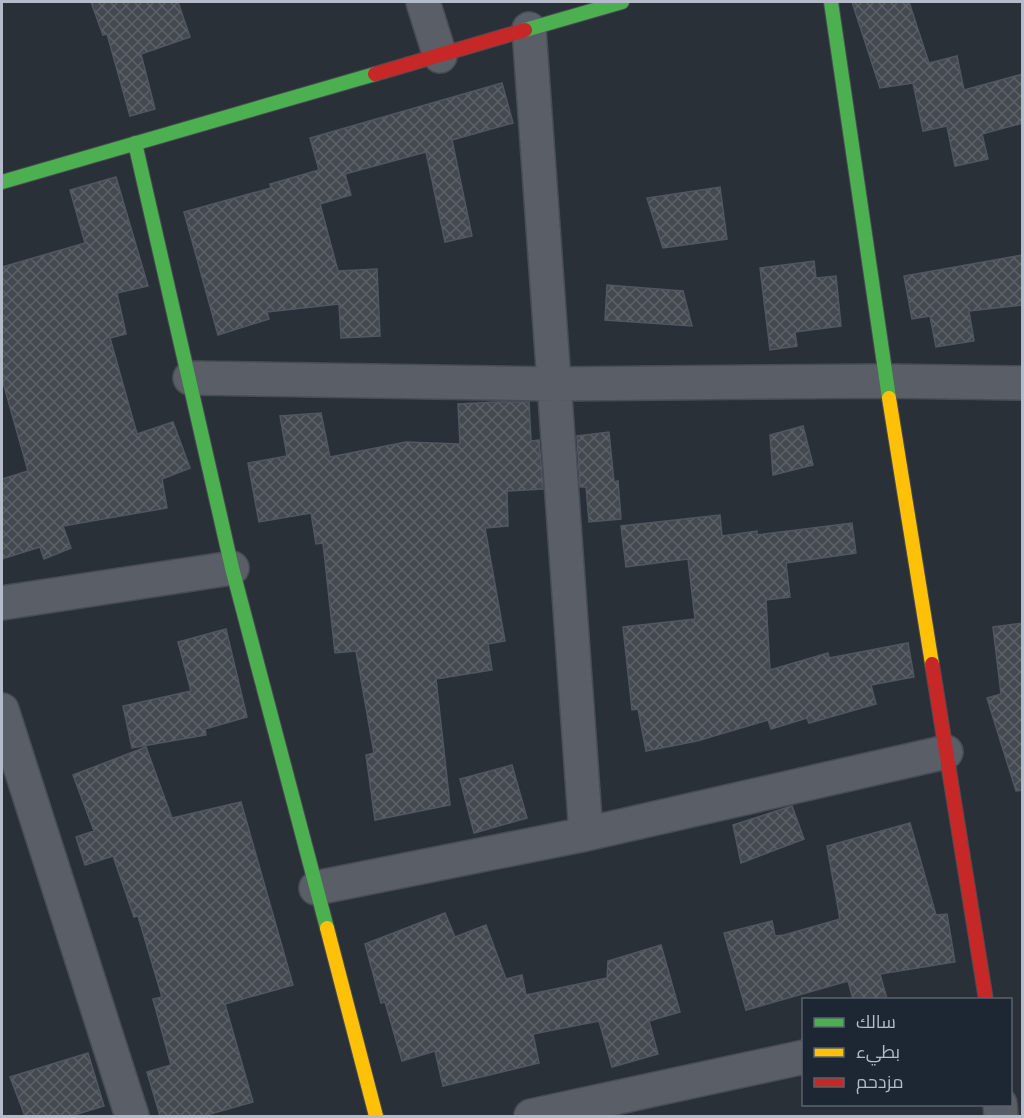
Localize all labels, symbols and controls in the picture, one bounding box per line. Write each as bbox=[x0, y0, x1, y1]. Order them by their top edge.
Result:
legend bbox=[802, 998, 1012, 1106]
text: سالك bbox=[856, 1011, 896, 1032]
text: بطيء bbox=[856, 1041, 900, 1066]
text: مزدحم bbox=[856, 1071, 904, 1094]

